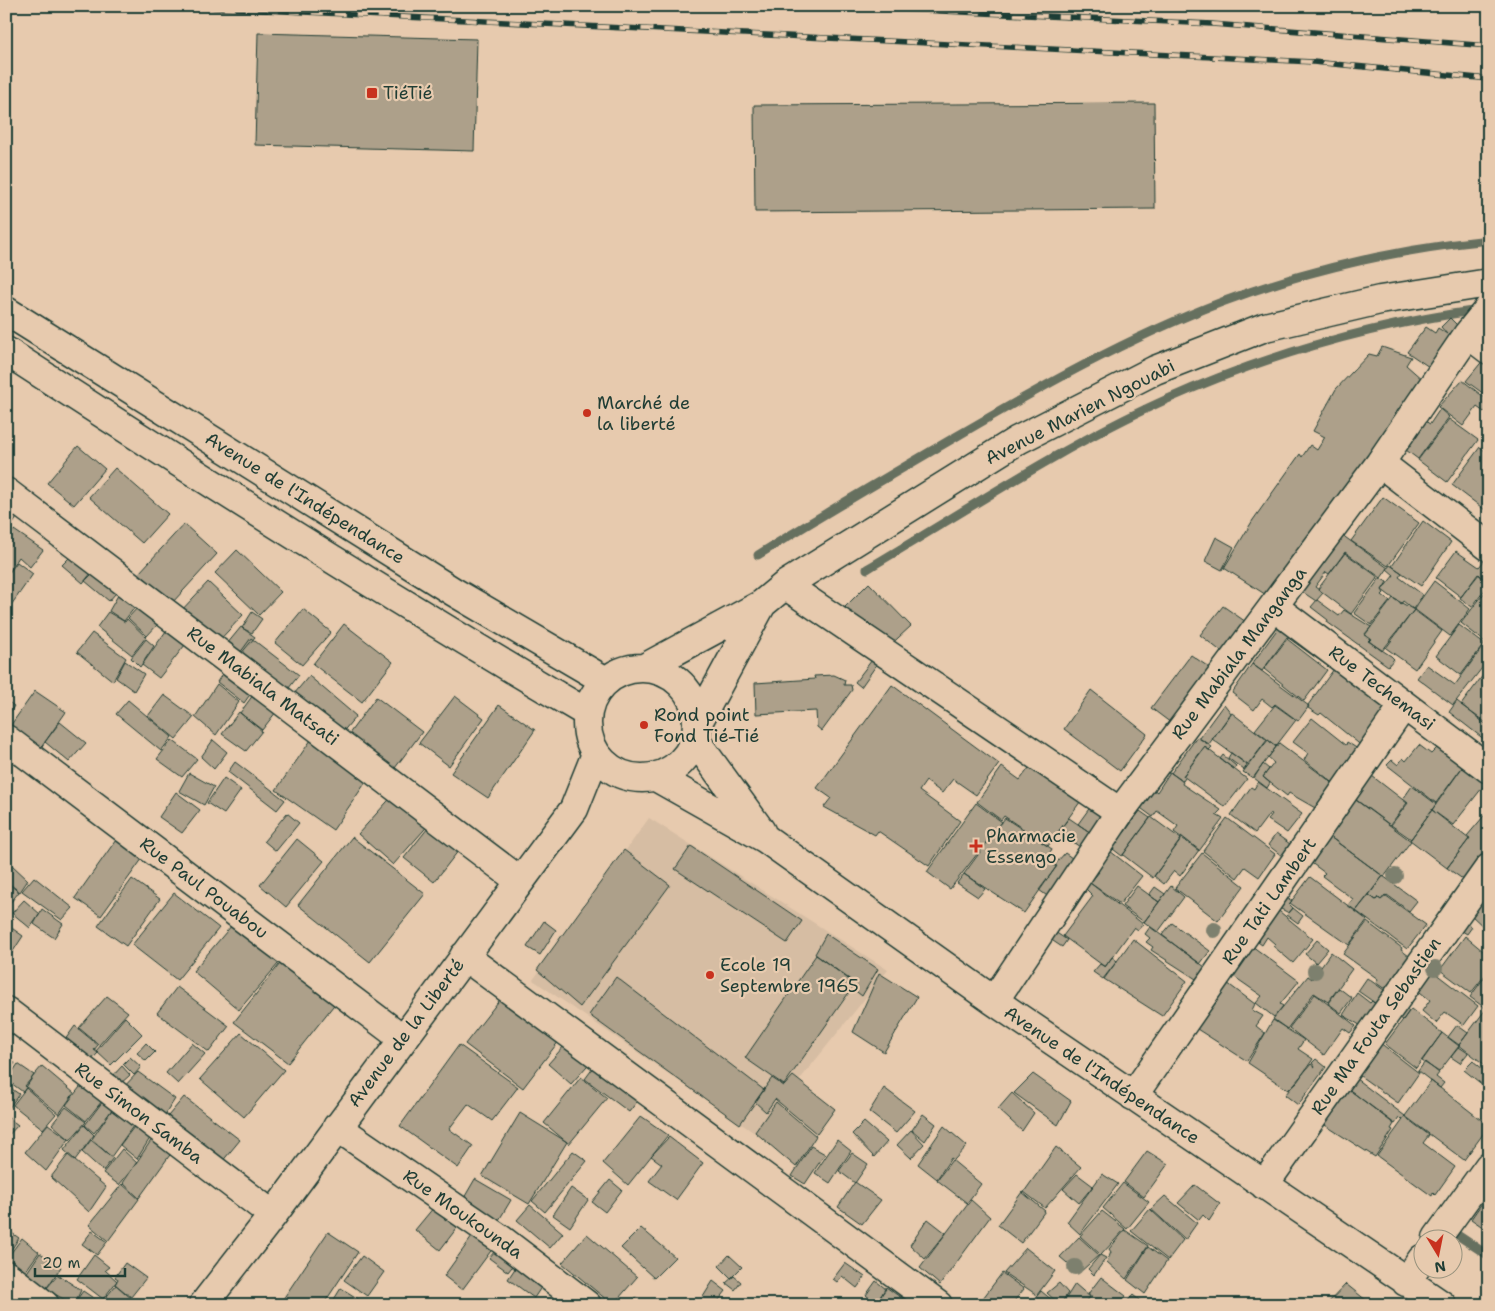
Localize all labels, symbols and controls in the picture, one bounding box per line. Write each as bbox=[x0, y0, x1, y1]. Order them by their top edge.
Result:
place label: TiéTié bbox=[383, 81, 433, 105]
marker: TiéTié bbox=[365, 86, 379, 100]
street label: Avenue Marien Ngouabi bbox=[981, 354, 1179, 470]
place label: Marché de la liberté bbox=[597, 391, 690, 436]
marker: Marché de la liberté bbox=[581, 407, 593, 419]
street label: Avenue de l'Indépendance bbox=[201, 427, 409, 569]
street label: Rue Mabiala Manganga bbox=[1166, 562, 1312, 744]
street label: Rue Mabiala Matsati bbox=[182, 621, 344, 751]
street label: Rue Techemasi bbox=[1324, 640, 1440, 736]
place label: Rond point Fond Tié-Tié bbox=[654, 703, 759, 748]
marker: Rond point Fond Tié-Tié bbox=[638, 719, 650, 731]
place label: Pharmacie Essengo bbox=[986, 824, 1076, 869]
street label: Rue Paul Pouabou bbox=[135, 832, 273, 944]
street label: Rue Tati Lambert bbox=[1216, 833, 1322, 969]
marker: Pharmacie Essengo bbox=[970, 840, 982, 852]
street label: Rue Ma Fouta Sebastien bbox=[1305, 932, 1447, 1120]
place label: Ecole 19 Septembre 1965 bbox=[720, 953, 859, 998]
street label: Avenue de la Liberté bbox=[342, 954, 470, 1112]
marker: Ecole 19 Septembre 1965 bbox=[704, 969, 716, 981]
street label: Avenue de l'Indépendance bbox=[999, 1000, 1205, 1150]
street label: Rue Simon Samba bbox=[70, 1057, 208, 1169]
street label: Rue Moukounda bbox=[398, 1164, 528, 1264]
north arrow bbox=[1412, 1228, 1462, 1278]
scale bar bbox=[35, 1246, 125, 1278]
text: 20 m bbox=[42, 1253, 81, 1273]
text: N bbox=[1433, 1257, 1447, 1277]

